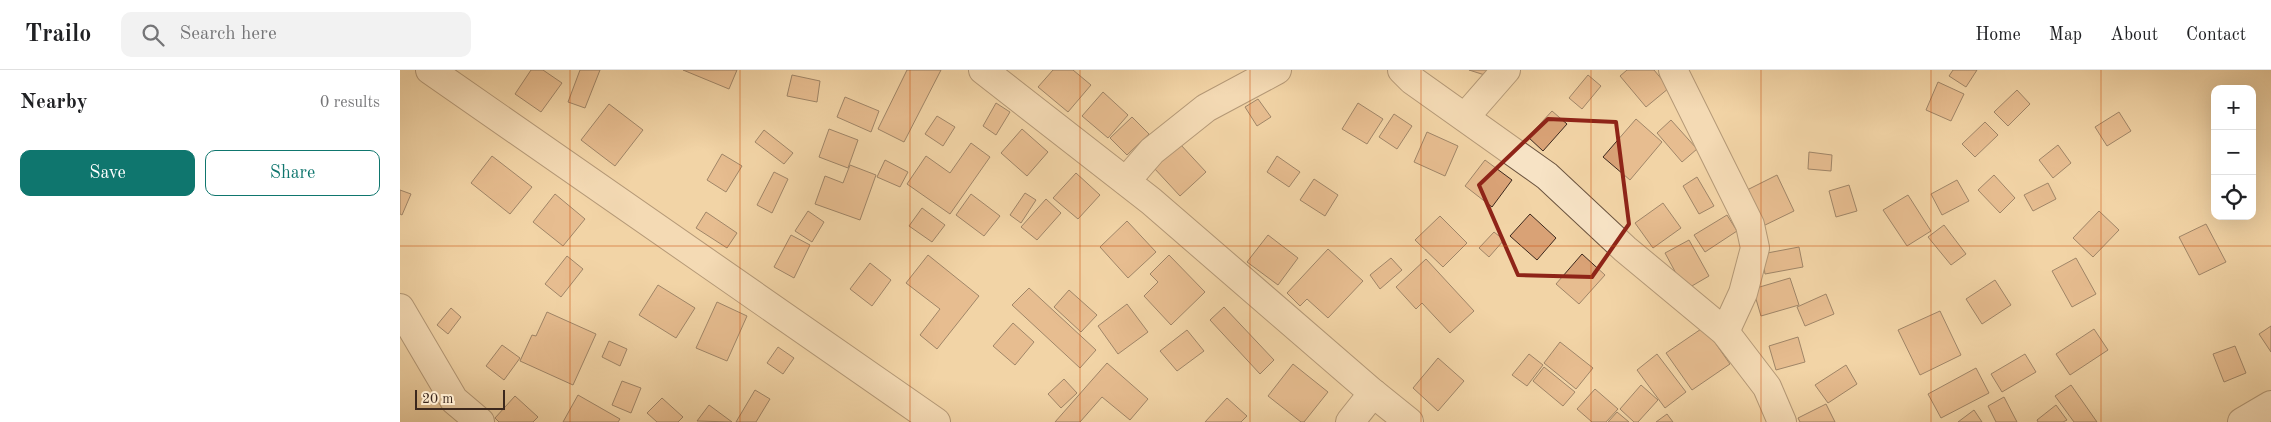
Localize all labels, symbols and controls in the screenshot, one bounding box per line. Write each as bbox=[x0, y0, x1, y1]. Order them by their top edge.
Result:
search box bbox=[121, 12, 471, 57]
icon: search bbox=[139, 21, 167, 49]
text: Trailo bbox=[25, 23, 91, 47]
text: Search here bbox=[179, 25, 277, 44]
text: Home bbox=[1975, 26, 2021, 44]
text: Map bbox=[2049, 26, 2082, 44]
text: About bbox=[2110, 26, 2158, 44]
text: Contact bbox=[2186, 26, 2246, 44]
map controls bbox=[2211, 85, 2256, 220]
button: + bbox=[2211, 85, 2256, 130]
text: Nearby bbox=[20, 92, 88, 113]
text: 0 results bbox=[320, 95, 380, 111]
button: − bbox=[2211, 130, 2256, 175]
button: Save bbox=[20, 150, 195, 196]
button: Share bbox=[205, 150, 380, 196]
button: locate bbox=[2211, 175, 2256, 220]
scale bar bbox=[415, 387, 505, 410]
text: 20 m bbox=[422, 392, 453, 406]

